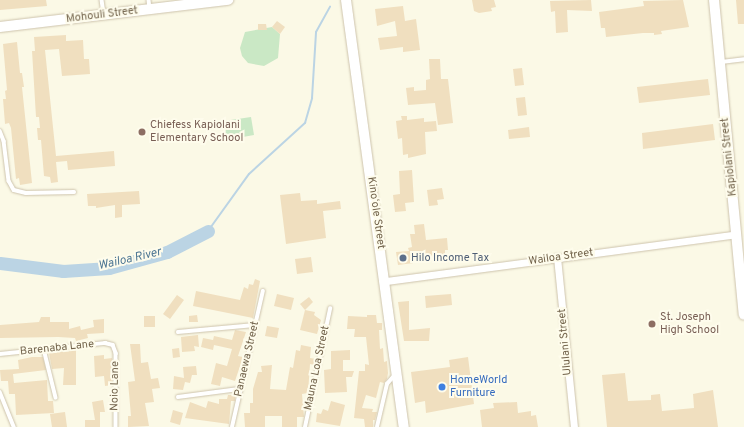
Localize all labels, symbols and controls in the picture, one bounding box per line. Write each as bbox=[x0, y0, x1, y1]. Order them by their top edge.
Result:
street label: Mohouli Street bbox=[65, 4, 139, 26]
street label: Kapiolani Street bbox=[718, 117, 740, 197]
place label: Chiefess Kapiolani Elementary School bbox=[150, 119, 243, 145]
marker: Chiefess Kapiolani Elementary School bbox=[137, 127, 147, 137]
street label: Kinoʻole Street bbox=[364, 176, 388, 250]
water label: Wailoa River bbox=[97, 246, 163, 274]
street label: Wailoa Street bbox=[528, 246, 594, 268]
place label: Hilo Income Tax bbox=[411, 251, 490, 265]
marker: Hilo Income Tax bbox=[398, 253, 408, 263]
street label: Ululani Street bbox=[555, 308, 575, 376]
place label: St. Joseph High School bbox=[660, 311, 719, 337]
marker: St. Joseph High School bbox=[647, 319, 657, 329]
street label: Panaewa Street bbox=[232, 320, 262, 398]
street label: Mauna Loa Street bbox=[302, 324, 332, 412]
street label: Barenaba Lane bbox=[19, 338, 95, 358]
street label: Noio Lane bbox=[108, 361, 122, 411]
place label: HomeWorld Furniture bbox=[450, 374, 507, 400]
marker: HomeWorld Furniture bbox=[437, 382, 447, 392]

